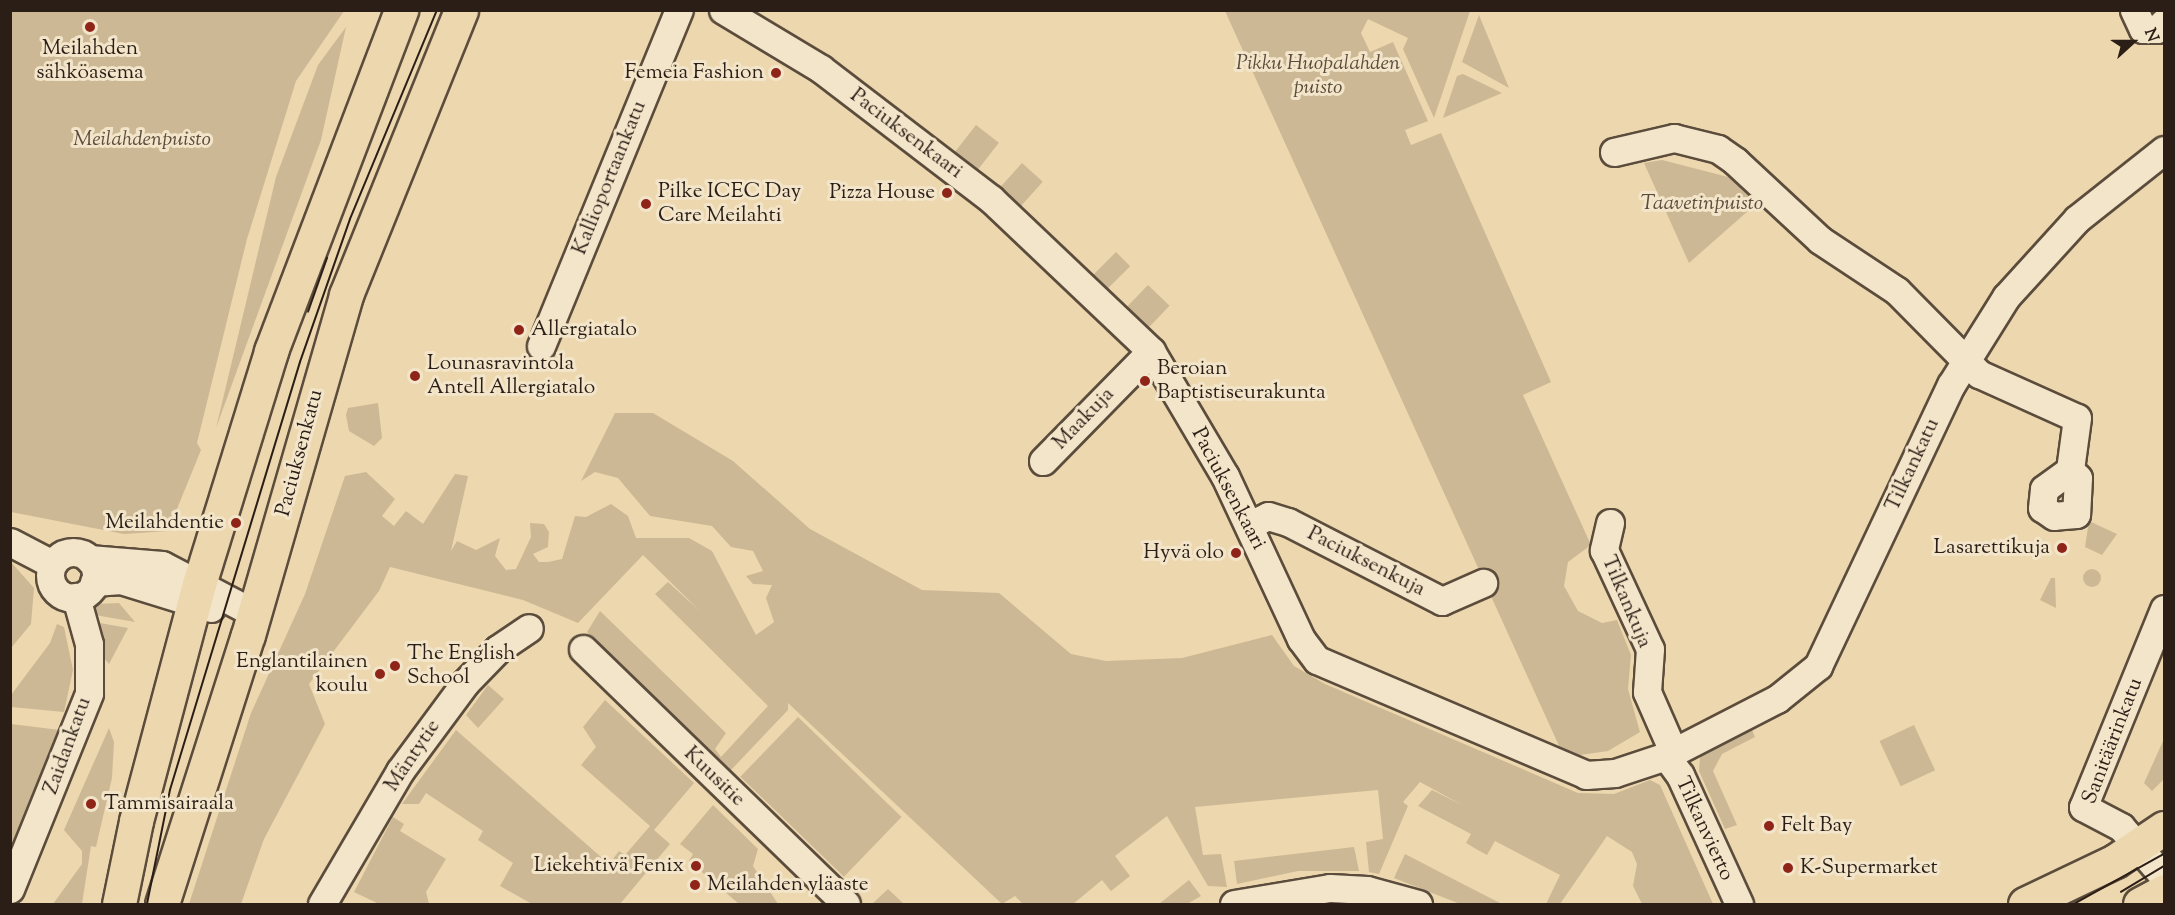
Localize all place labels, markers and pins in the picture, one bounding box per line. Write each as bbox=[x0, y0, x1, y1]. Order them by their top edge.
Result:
marker: Meilahden sähköasema bbox=[83, 20, 97, 34]
place label: Meilahden sähköasema bbox=[36, 36, 144, 86]
place label: Femeia Fashion bbox=[624, 60, 764, 86]
marker: Femeia Fashion bbox=[769, 66, 783, 80]
place label: Pilke ICEC Day Care Meilahti bbox=[658, 179, 801, 229]
place label: Pizza House bbox=[829, 180, 935, 206]
marker: Pizza House bbox=[940, 186, 954, 200]
marker: Pilke ICEC Day Care Meilahti bbox=[639, 197, 653, 211]
place label: Allergiatalo bbox=[531, 317, 637, 343]
marker: Allergiatalo bbox=[512, 323, 526, 337]
place label: Lounasravintola Antell Allergiatalo bbox=[427, 351, 595, 401]
place label: Beroian Baptistiseurakunta bbox=[1157, 356, 1326, 406]
marker: Lounasravintola Antell Allergiatalo bbox=[408, 369, 422, 383]
marker: Beroian Baptistiseurakunta bbox=[1138, 374, 1152, 388]
place label: Meilahdentie bbox=[105, 510, 224, 536]
marker: Meilahdentie bbox=[229, 516, 243, 530]
place label: Lasarettikuja bbox=[1933, 535, 2050, 561]
place label: Hyvä olo bbox=[1143, 540, 1224, 566]
marker: Lasarettikuja bbox=[2055, 541, 2069, 555]
marker: Hyvä olo bbox=[1229, 546, 1243, 560]
place label: The English School bbox=[407, 641, 516, 691]
place label: Englantilainen koulu bbox=[236, 649, 368, 699]
marker: The English School bbox=[388, 659, 402, 673]
marker: Englantilainen koulu bbox=[373, 667, 387, 681]
place label: Tammisairaala bbox=[104, 791, 234, 817]
marker: Tammisairaala bbox=[82, 795, 100, 813]
place label: Felt Bay bbox=[1781, 813, 1852, 839]
marker: Felt Bay bbox=[1762, 819, 1776, 833]
place label: Liekehtivä Fenix bbox=[534, 853, 684, 879]
place label: K-Supermarket bbox=[1800, 855, 1938, 881]
marker: Liekehtivä Fenix bbox=[689, 859, 703, 873]
marker: K-Supermarket bbox=[1781, 861, 1795, 875]
place label: Meilahden yläaste bbox=[707, 872, 869, 898]
marker: Meilahden yläaste bbox=[688, 878, 702, 892]

